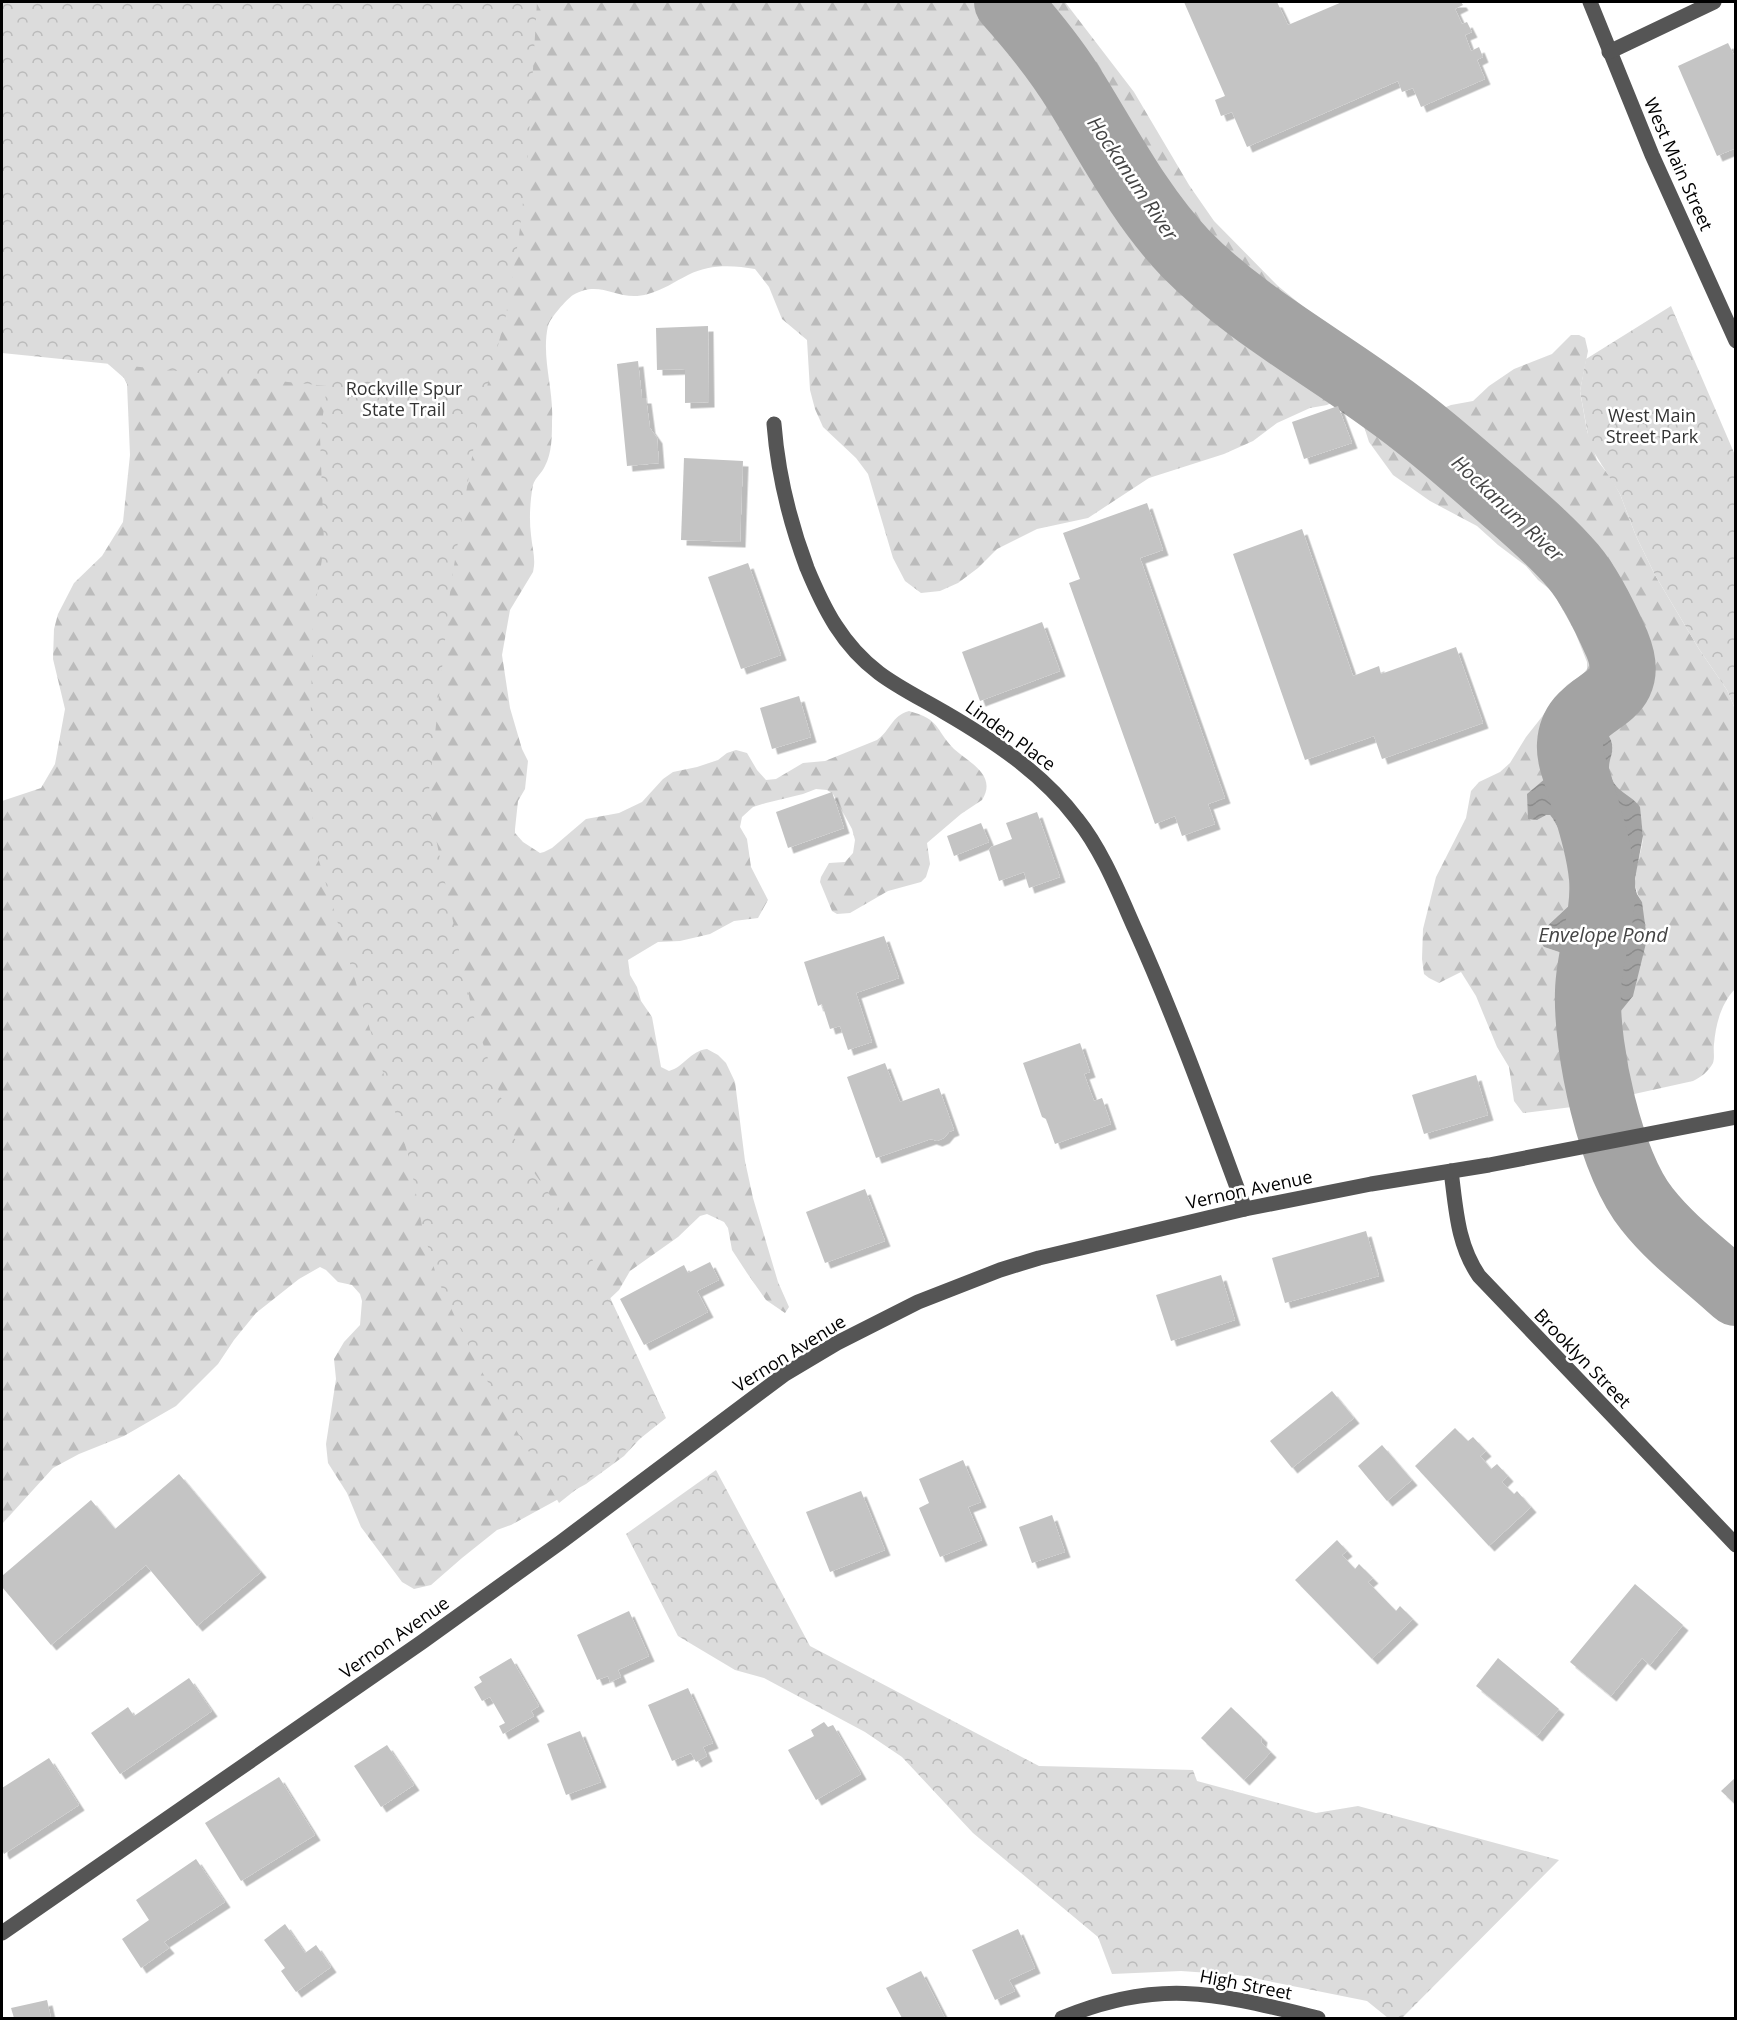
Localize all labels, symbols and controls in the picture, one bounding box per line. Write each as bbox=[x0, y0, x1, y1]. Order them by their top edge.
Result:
street label: West Main Street bbox=[1639, 94, 1719, 234]
water label: Hockanum River bbox=[1081, 111, 1185, 246]
park label: Rockville Spur State Trail bbox=[346, 376, 463, 421]
park label: West Main Street Park bbox=[1606, 403, 1699, 448]
water label: Hockanum River bbox=[1446, 449, 1571, 568]
street label: Linden Place bbox=[961, 694, 1061, 776]
water label: Envelope Pond bbox=[1538, 921, 1668, 948]
street label: Vernon Avenue bbox=[1184, 1164, 1314, 1214]
street label: Brooklyn Street bbox=[1529, 1303, 1637, 1413]
street label: Vernon Avenue bbox=[728, 1309, 850, 1397]
street label: Vernon Avenue bbox=[335, 1590, 453, 1684]
street label: High Street bbox=[1198, 1963, 1294, 2005]

